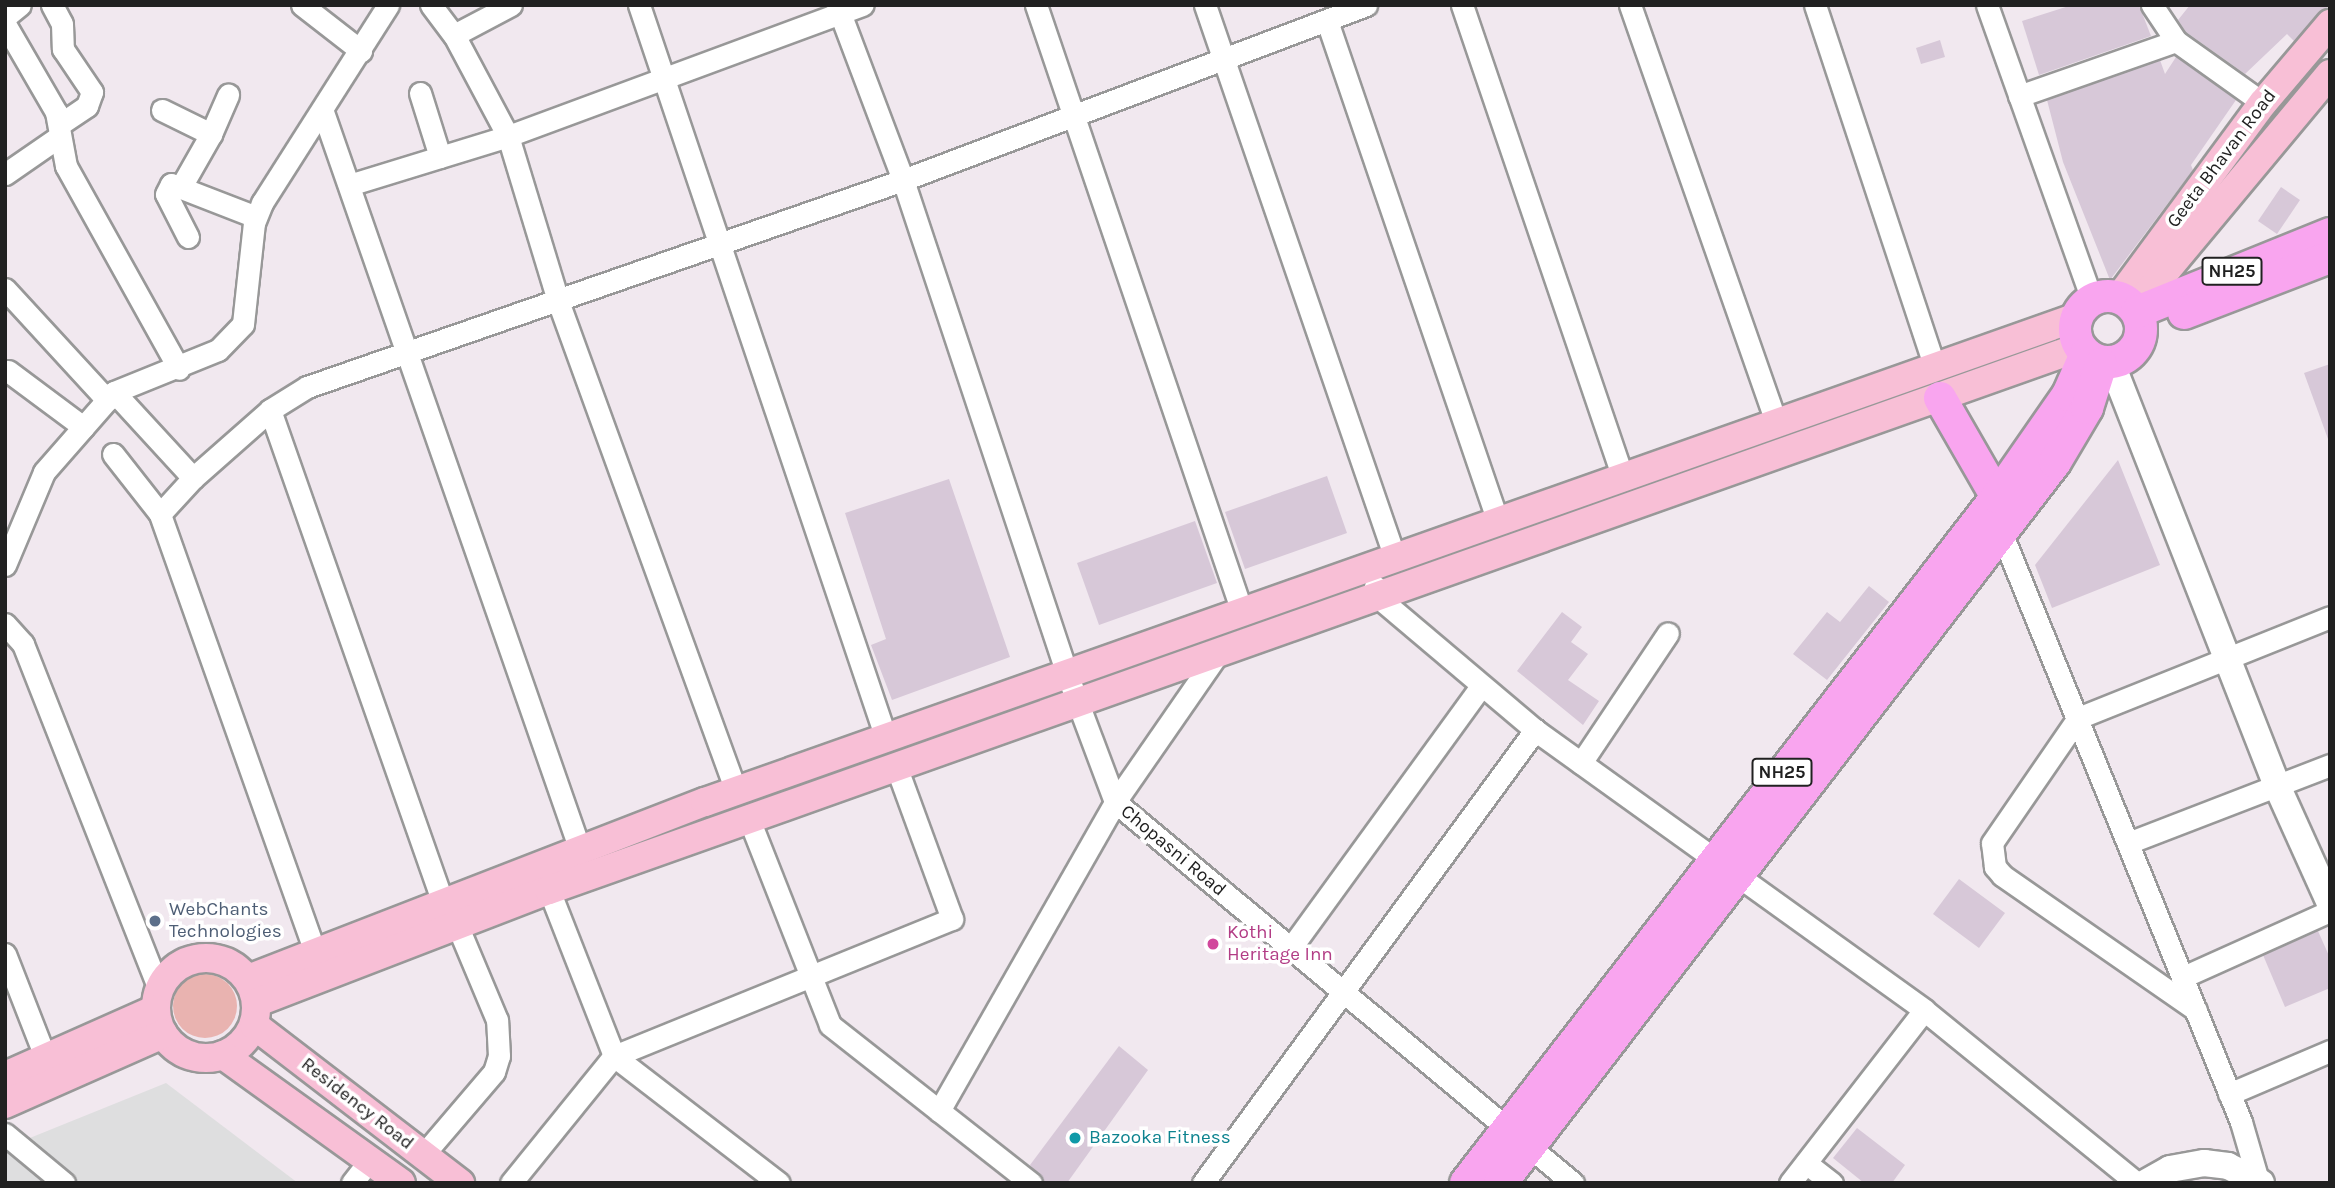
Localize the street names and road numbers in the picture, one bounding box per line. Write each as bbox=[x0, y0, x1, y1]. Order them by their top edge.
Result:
street label: Geeta Bhavan Road bbox=[2163, 85, 2281, 233]
road number: NH25 bbox=[2200, 256, 2264, 286]
road number: NH25 bbox=[1750, 758, 1814, 786]
street label: Chopasni Road bbox=[1116, 800, 1230, 902]
street label: Residency Road bbox=[296, 1053, 418, 1155]

